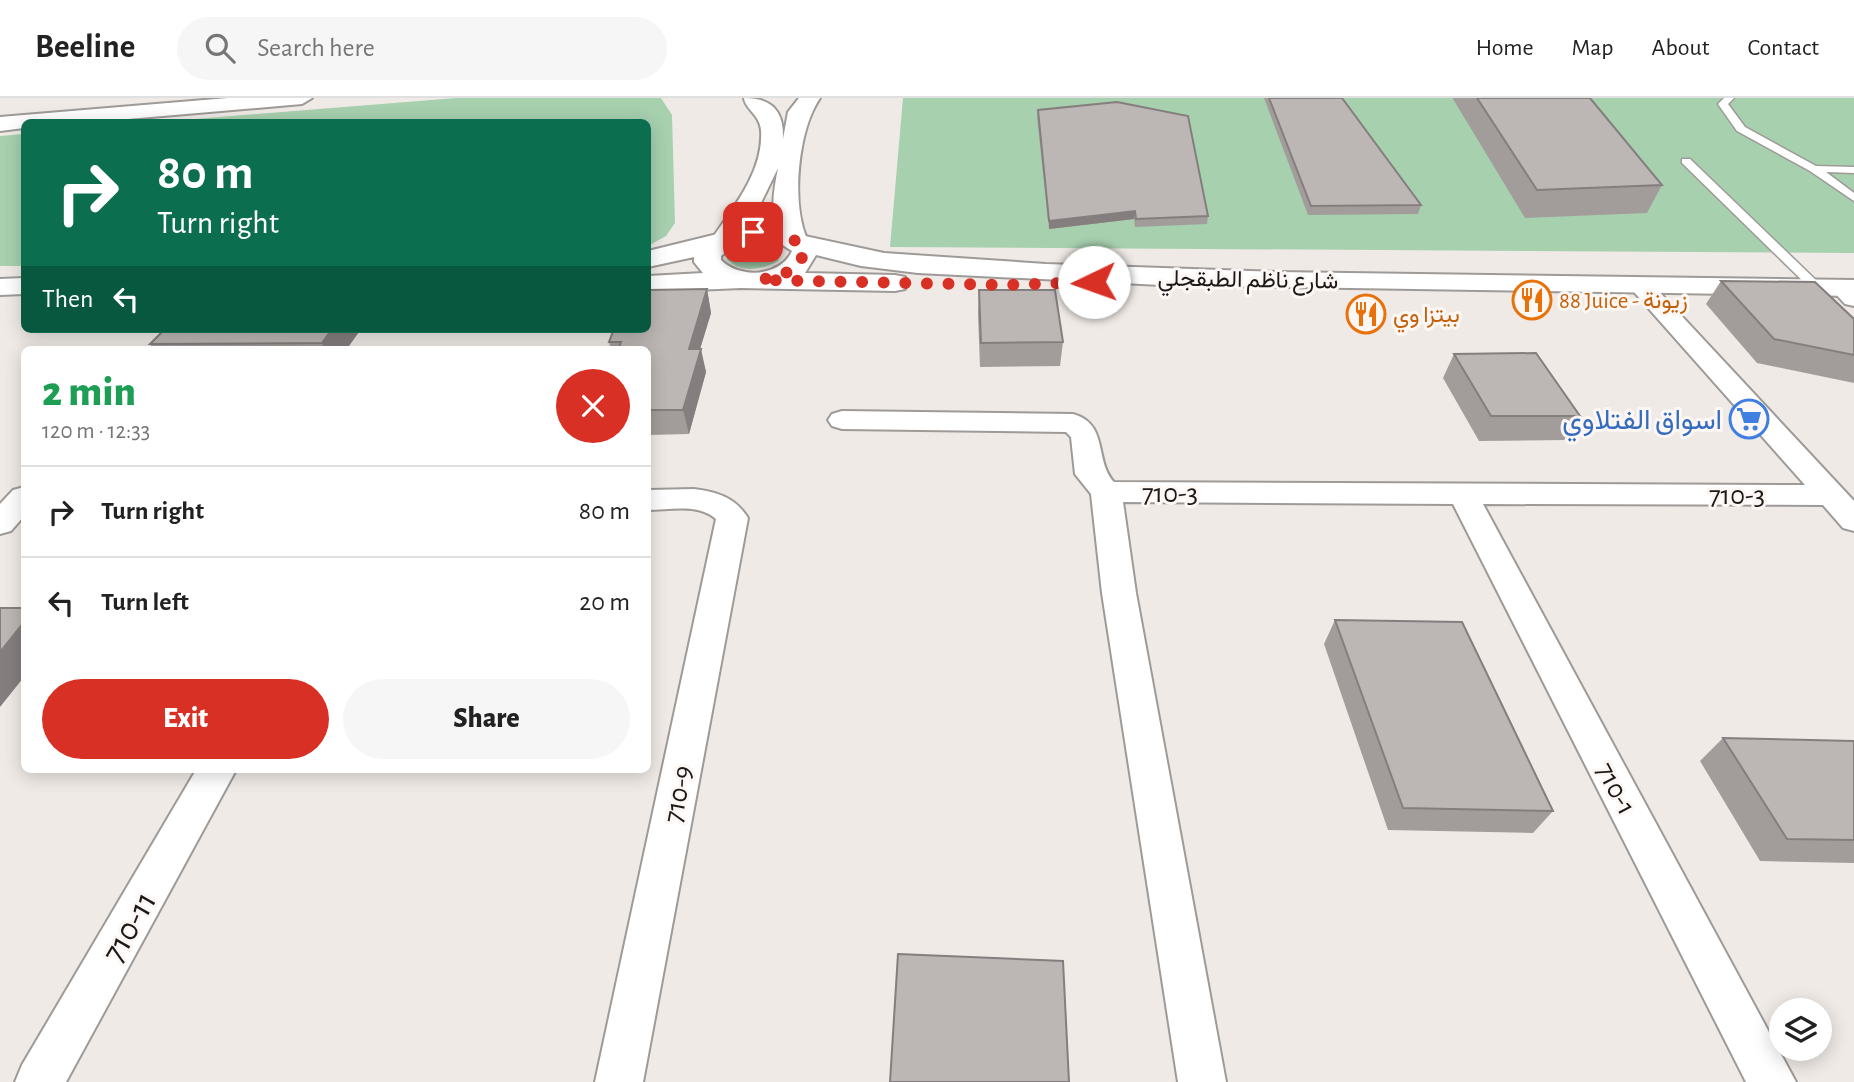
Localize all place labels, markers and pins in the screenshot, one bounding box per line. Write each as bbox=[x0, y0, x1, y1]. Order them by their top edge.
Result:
pin bbox=[723, 202, 783, 262]
restaurant icon: 88 Juice - زيونة bbox=[1511, 279, 1553, 321]
place label: 88 Juice - زيونة bbox=[1559, 290, 1688, 315]
restaurant icon: بيتزا وي bbox=[1345, 293, 1387, 335]
place label: بيتزا وي bbox=[1393, 304, 1460, 333]
supermarket icon: اسواق الفتلاوي bbox=[1728, 398, 1770, 440]
place label: اسواق الفتلاوي bbox=[1562, 407, 1722, 442]

